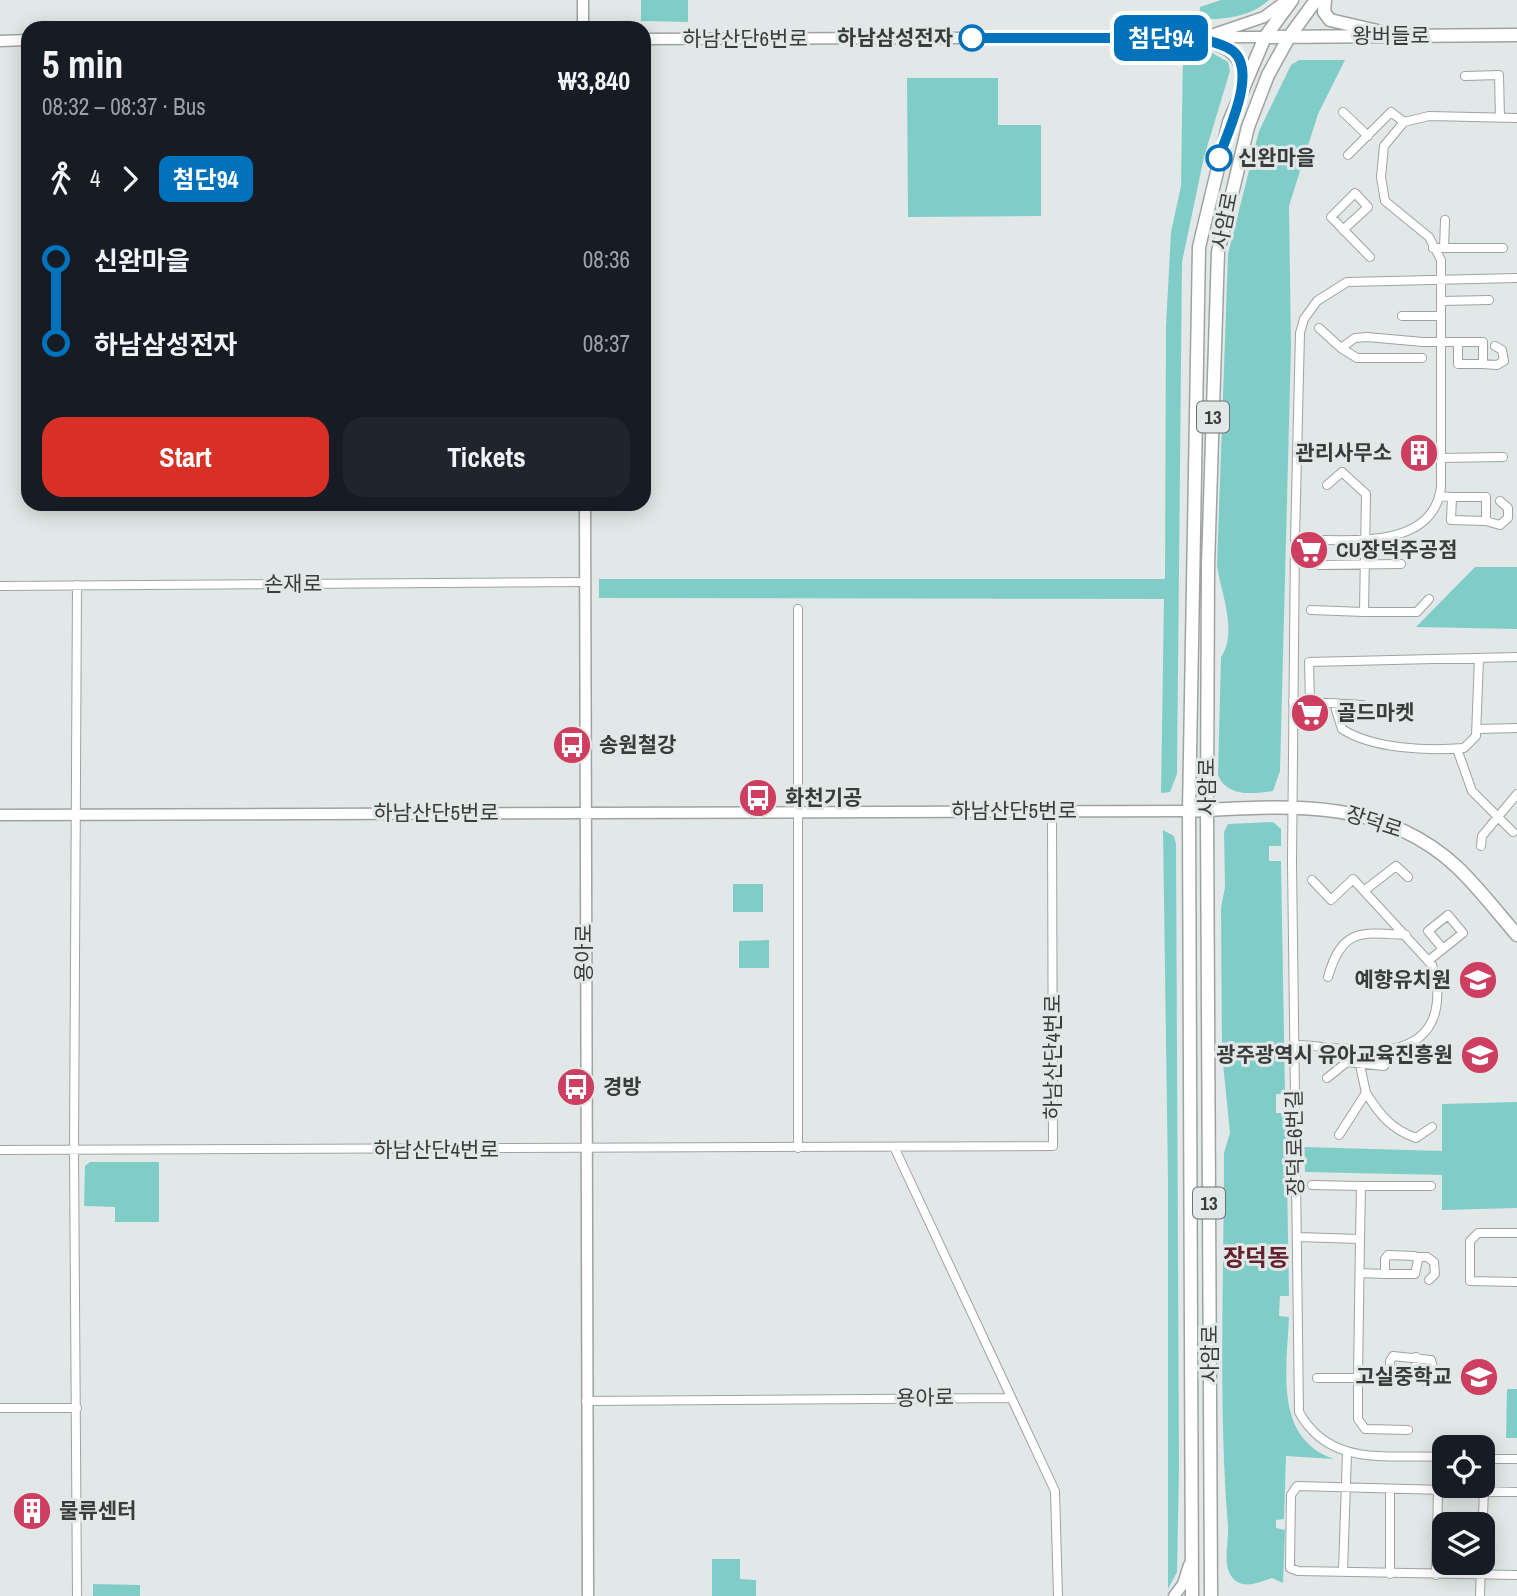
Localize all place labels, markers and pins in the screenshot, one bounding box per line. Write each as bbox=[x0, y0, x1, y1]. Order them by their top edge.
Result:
place label: 하남삼성전자 bbox=[837, 23, 953, 52]
marker: 하남삼성전자 bbox=[959, 25, 985, 51]
place label: 신완마을 bbox=[1238, 143, 1315, 172]
marker: 신완마을 bbox=[1206, 145, 1232, 171]
building icon: 관리사무소 bbox=[1398, 432, 1440, 474]
place label: 관리사무소 bbox=[1295, 438, 1392, 467]
supermarket icon: CU장덕주공점 bbox=[1288, 529, 1330, 571]
place label: CU장덕주공점 bbox=[1336, 535, 1457, 564]
supermarket icon: 골드마켓 bbox=[1289, 692, 1331, 734]
place label: 골드마켓 bbox=[1337, 698, 1414, 727]
bus stop icon: 송원철강 bbox=[551, 724, 593, 766]
place label: 송원철강 bbox=[599, 730, 676, 759]
bus stop icon: 화천기공 bbox=[737, 777, 779, 819]
place label: 화천기공 bbox=[785, 783, 862, 812]
school or university icon: 예향유치원 bbox=[1457, 959, 1499, 1001]
place label: 예향유치원 bbox=[1354, 965, 1451, 994]
school or university icon: 광주광역시 유아교육진흥원 bbox=[1459, 1034, 1501, 1076]
place label: 광주광역시 유아교육진흥원 bbox=[1216, 1040, 1453, 1069]
bus stop icon: 경방 bbox=[555, 1066, 597, 1108]
place label: 경방 bbox=[603, 1072, 642, 1101]
school or university icon: 고실중학교 bbox=[1458, 1356, 1500, 1398]
place label: 고실중학교 bbox=[1355, 1362, 1452, 1391]
building icon: 물류센터 bbox=[11, 1490, 53, 1532]
place label: 물류센터 bbox=[59, 1496, 136, 1525]

